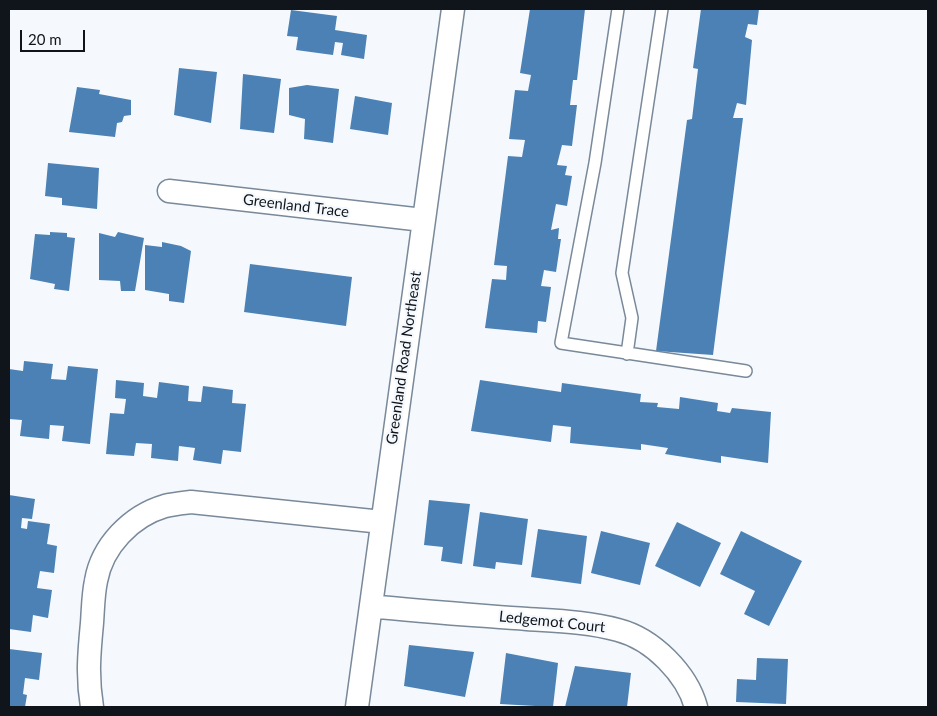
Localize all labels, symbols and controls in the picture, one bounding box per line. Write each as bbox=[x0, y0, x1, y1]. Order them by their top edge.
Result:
scale bar bbox=[22, 20, 88, 52]
text: 20 m bbox=[28, 30, 62, 48]
street label: Greenland Trace bbox=[242, 191, 350, 221]
street label: Greenland Road Northeast bbox=[383, 270, 425, 446]
street label: Ledgemot Court bbox=[498, 607, 606, 637]

